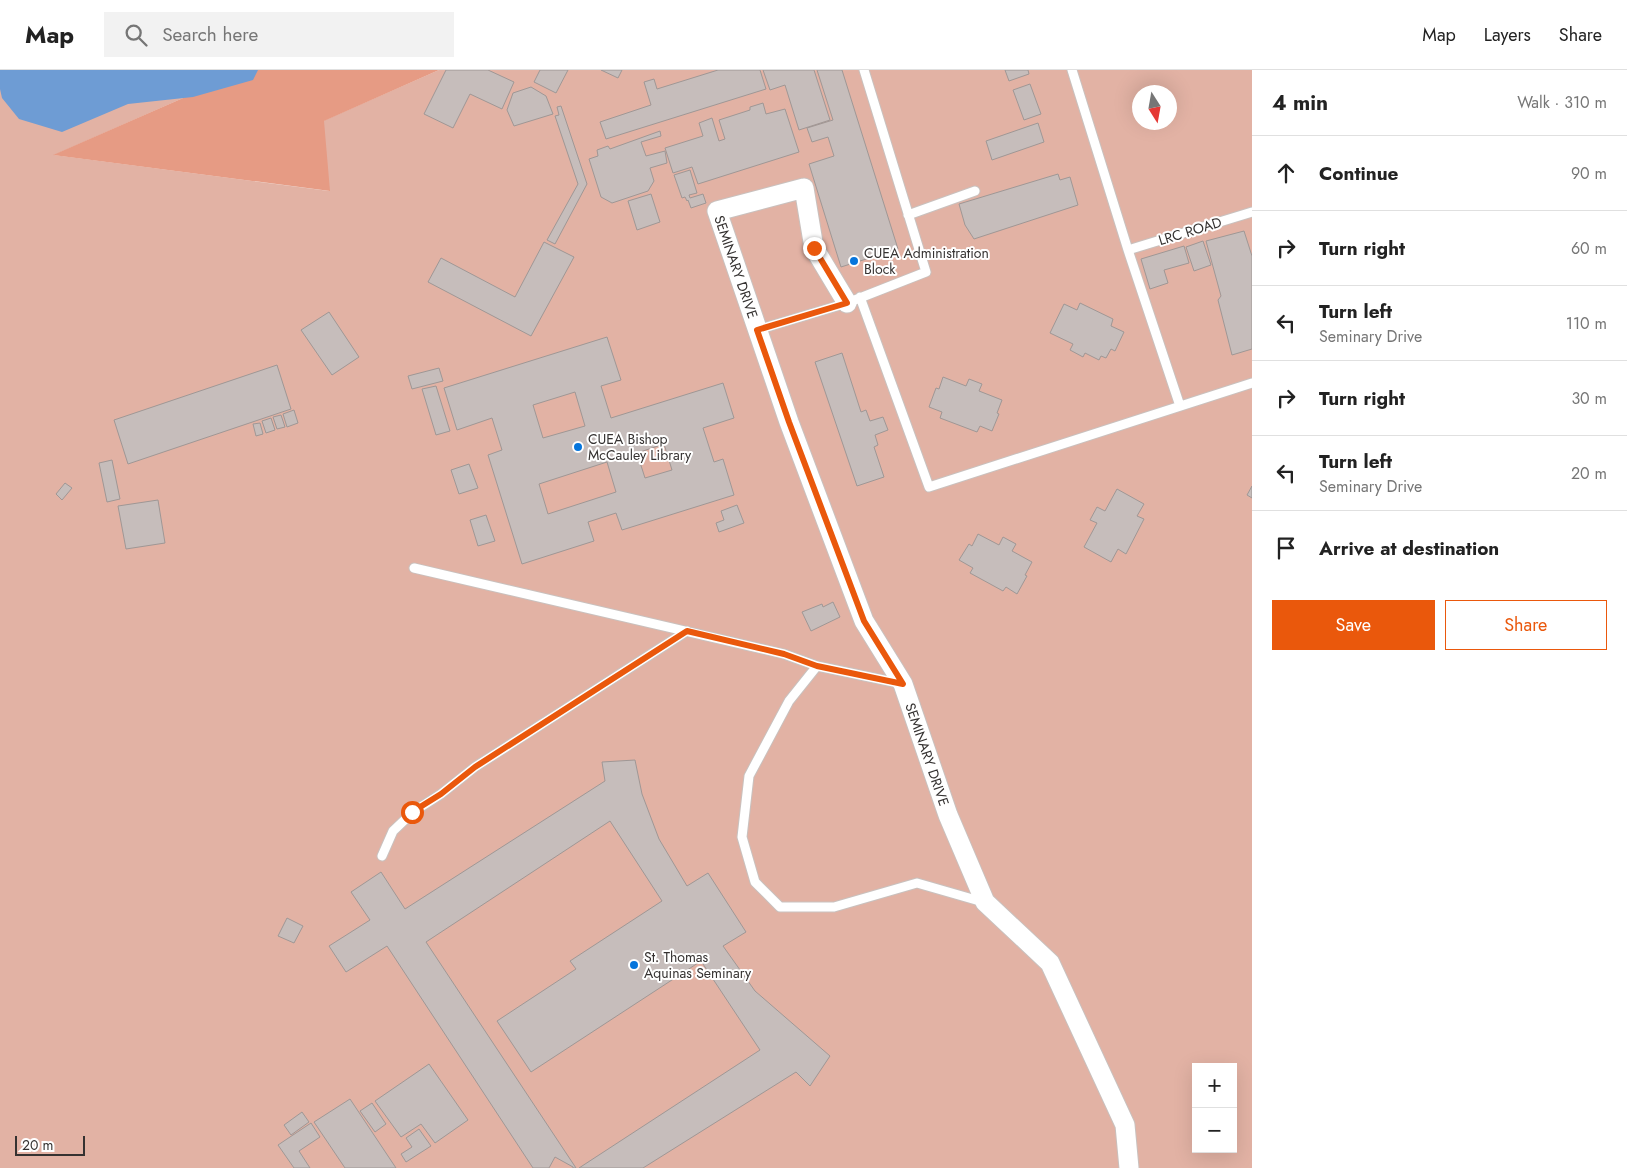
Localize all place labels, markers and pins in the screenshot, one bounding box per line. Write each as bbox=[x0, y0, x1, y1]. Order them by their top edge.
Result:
place label: CUEA Administration Block bbox=[864, 243, 989, 279]
marker: CUEA Administration Block bbox=[848, 255, 860, 267]
place label: CUEA Bishop McCauley Library bbox=[588, 429, 692, 465]
marker: CUEA Bishop McCauley Library bbox=[572, 441, 584, 453]
place label: St. Thomas Aquinas Seminary bbox=[644, 947, 752, 983]
marker: St. Thomas Aquinas Seminary bbox=[628, 959, 640, 971]

